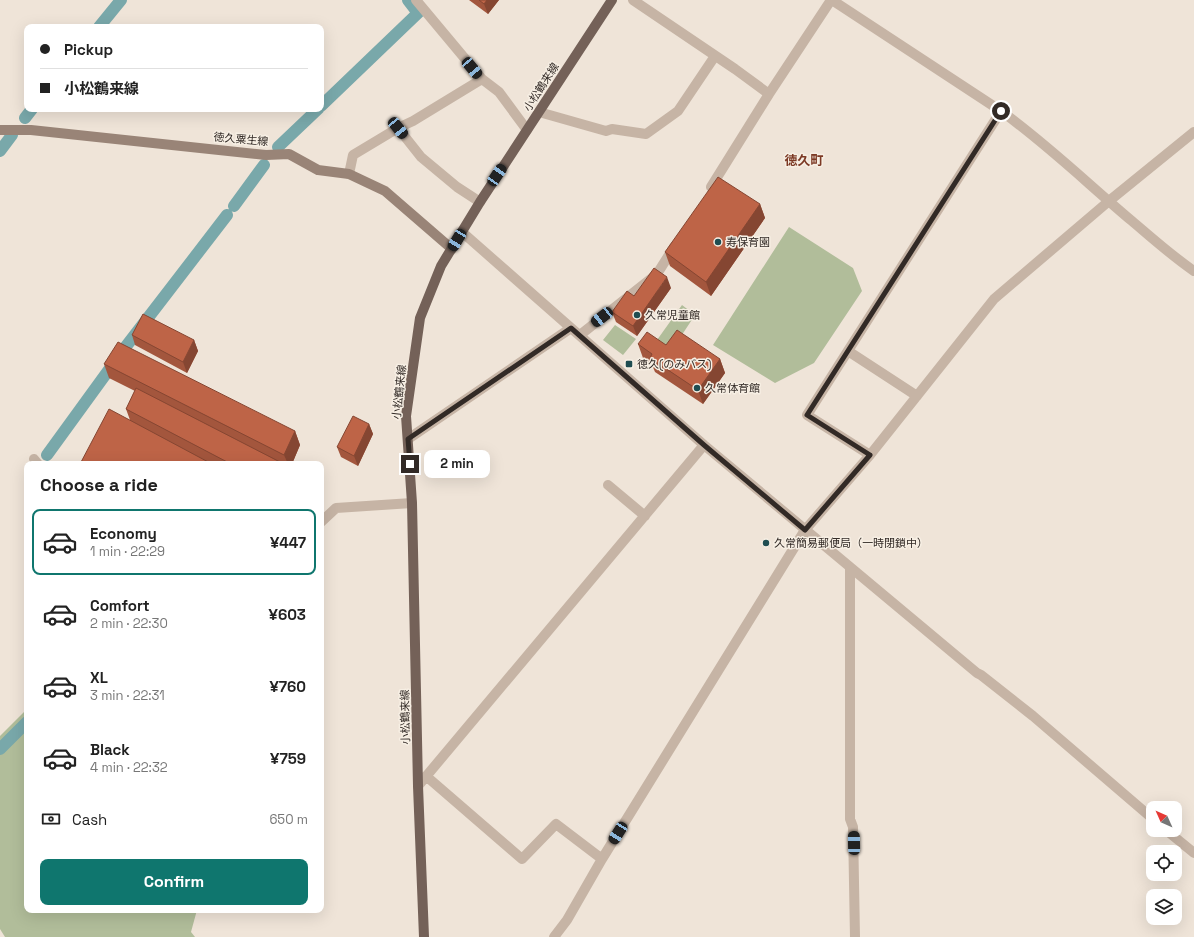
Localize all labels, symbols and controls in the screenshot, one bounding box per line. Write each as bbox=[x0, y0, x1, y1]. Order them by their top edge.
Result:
text: Pickup bbox=[64, 40, 113, 59]
car bbox=[460, 55, 484, 81]
street label: 小松鶴来線 bbox=[520, 60, 562, 114]
text: 小松鶴来線 bbox=[64, 79, 139, 98]
route start bbox=[992, 102, 1010, 120]
car bbox=[386, 115, 410, 141]
street label: 徳久粟生線 bbox=[213, 130, 269, 148]
district label: 徳久町 bbox=[784, 152, 824, 169]
car bbox=[485, 162, 509, 188]
car bbox=[446, 227, 468, 253]
place label: 寿保育園 bbox=[726, 235, 770, 249]
marker: 寿保育園 bbox=[713, 237, 723, 247]
car bbox=[589, 305, 615, 329]
place label: 久常児童館 bbox=[645, 308, 700, 322]
marker: 久常児童館 bbox=[632, 310, 642, 320]
place label: 徳久(のみバス) bbox=[637, 357, 711, 371]
marker: 徳久(のみバス) bbox=[624, 359, 634, 369]
street label: 小松鶴来線 bbox=[389, 364, 409, 420]
place label: 久常体育館 bbox=[705, 381, 760, 395]
marker: 久常体育館 bbox=[692, 383, 702, 393]
callout: 2 min bbox=[424, 450, 490, 478]
route end bbox=[401, 455, 419, 473]
text: 2 min bbox=[440, 455, 474, 472]
text: Choose a ride bbox=[40, 473, 158, 496]
icon: car bbox=[42, 524, 78, 560]
text: Economy bbox=[90, 524, 157, 543]
text: ¥447 bbox=[270, 533, 306, 552]
place label: 久常簡易郵便局（一時閉鎖中） bbox=[774, 536, 928, 550]
marker: 久常簡易郵便局（一時閉鎖中） bbox=[761, 538, 771, 548]
text: 1 min · 22:29 bbox=[90, 543, 165, 560]
icon: car bbox=[42, 596, 78, 632]
text: Comfort bbox=[90, 596, 150, 615]
text: ¥603 bbox=[269, 605, 306, 624]
text: 2 min · 22:30 bbox=[90, 615, 168, 632]
icon: car bbox=[42, 668, 78, 704]
text: XL bbox=[90, 668, 108, 687]
text: ¥760 bbox=[269, 677, 306, 696]
text: 3 min · 22:31 bbox=[90, 687, 165, 704]
street label: 小松鶴来線 bbox=[398, 689, 412, 745]
icon: car bbox=[42, 740, 78, 776]
text: Black bbox=[90, 740, 130, 759]
text: ¥759 bbox=[270, 749, 306, 768]
text: 4 min · 22:32 bbox=[90, 759, 168, 776]
north arrow bbox=[1146, 801, 1182, 837]
map controls bbox=[1146, 801, 1182, 925]
icon: cash bbox=[40, 808, 62, 830]
text: Cash bbox=[72, 810, 107, 829]
text: 650 m bbox=[269, 811, 308, 828]
car bbox=[607, 820, 629, 846]
car bbox=[848, 831, 860, 855]
button: locate bbox=[1146, 845, 1182, 881]
button: Confirm bbox=[40, 859, 308, 905]
button: layers bbox=[1146, 889, 1182, 925]

